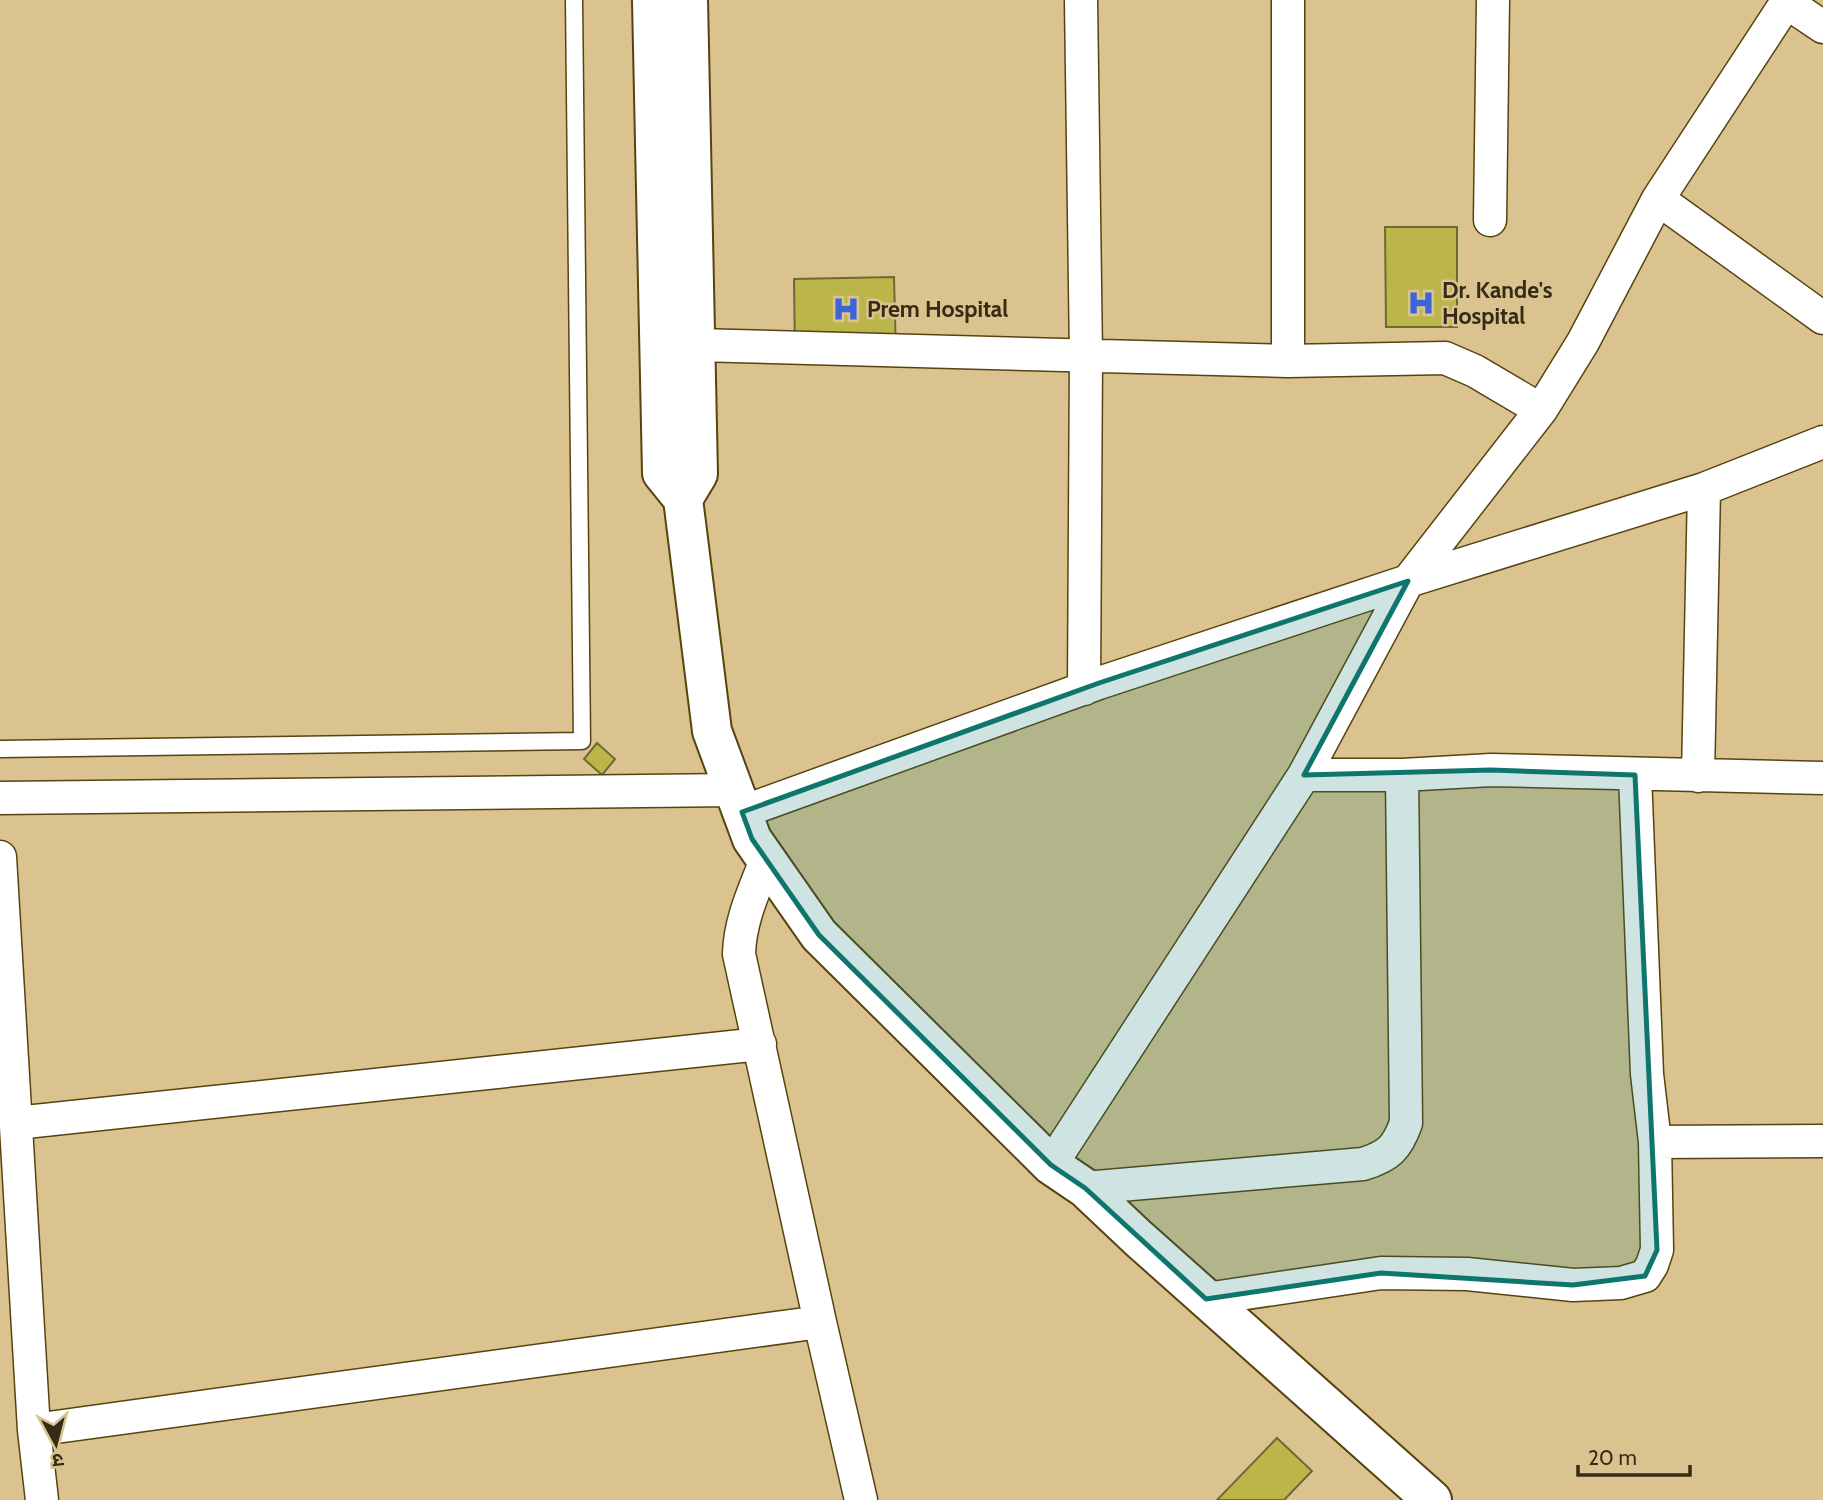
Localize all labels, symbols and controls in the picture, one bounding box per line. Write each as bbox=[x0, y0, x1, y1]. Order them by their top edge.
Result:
place label: Dr. Kande's Hospital bbox=[1442, 276, 1553, 330]
hospital icon: Dr. Kande's Hospital bbox=[1406, 288, 1436, 318]
hospital icon: Prem Hospital bbox=[831, 294, 861, 324]
place label: Prem Hospital bbox=[867, 295, 1008, 323]
north arrow bbox=[21, 1409, 91, 1479]
scale bar bbox=[1578, 1434, 1690, 1478]
text: 20 m bbox=[1588, 1445, 1637, 1470]
text: उ bbox=[50, 1448, 65, 1473]

